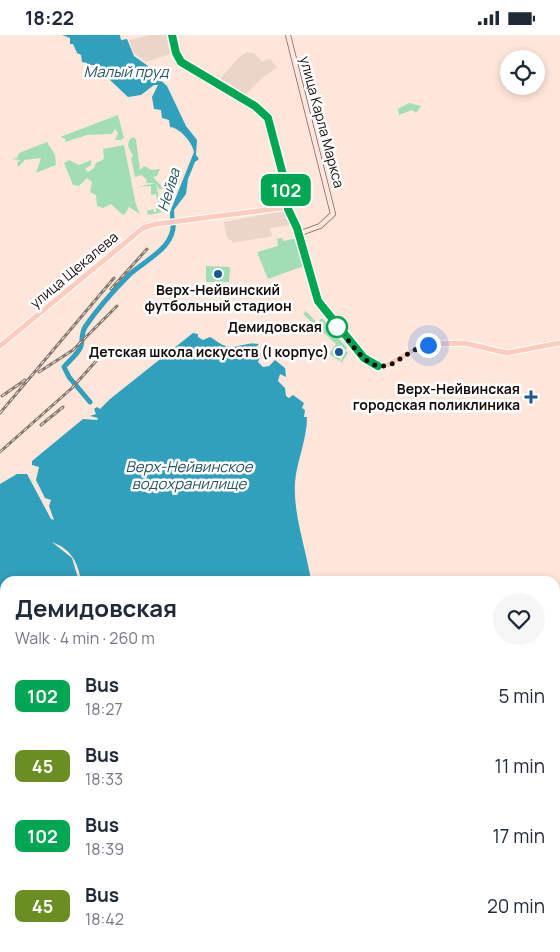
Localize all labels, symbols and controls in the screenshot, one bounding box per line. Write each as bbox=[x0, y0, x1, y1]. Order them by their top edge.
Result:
text: 18:22 bbox=[25, 5, 74, 31]
map controls bbox=[500, 50, 545, 95]
button: locate bbox=[500, 50, 545, 95]
street label: улица Карла Маркса bbox=[296, 54, 349, 190]
water label: Малый пруд bbox=[84, 61, 169, 82]
water label: Нейва bbox=[152, 165, 185, 214]
line badge: 102 bbox=[257, 174, 315, 206]
text: 102 bbox=[271, 178, 301, 202]
street label: улица Щекалева bbox=[26, 227, 122, 312]
marker: Верх-Нейвинский футбольный стадион bbox=[212, 268, 224, 280]
place label: Верх-Нейвинский футбольный стадион bbox=[144, 280, 292, 315]
marker: Демидовская bbox=[326, 316, 348, 338]
place label: Демидовская bbox=[227, 317, 322, 336]
your location bbox=[416, 333, 441, 358]
place label: Детская школа искусств (I корпус) bbox=[89, 342, 329, 361]
marker: Детская школа искусств (I корпус) bbox=[333, 346, 345, 358]
place label: Верх-Нейвинская городская поликлиника bbox=[353, 379, 520, 414]
marker: Верх-Нейвинская городская поликлиника bbox=[524, 390, 538, 404]
water label: Верх-Нейвинское водохранилище bbox=[126, 456, 254, 494]
text: Демидовская bbox=[15, 591, 177, 624]
button: heart bbox=[493, 593, 545, 645]
text: Walk · 4 min · 260 m bbox=[15, 627, 155, 649]
text: Bus bbox=[85, 672, 119, 698]
text: 5 min bbox=[498, 683, 545, 709]
text: 102 bbox=[27, 684, 58, 708]
text: 18:27 bbox=[85, 698, 122, 720]
text: Bus bbox=[85, 742, 119, 768]
text: 11 min bbox=[495, 753, 545, 779]
text: 45 bbox=[32, 754, 53, 778]
text: 18:33 bbox=[85, 768, 123, 790]
text: Bus bbox=[85, 812, 119, 838]
text: 17 min bbox=[492, 823, 545, 849]
text: 102 bbox=[27, 824, 58, 848]
text: 18:39 bbox=[85, 838, 124, 860]
text: Bus bbox=[85, 882, 119, 908]
text: 20 min bbox=[487, 893, 545, 919]
text: 45 bbox=[32, 894, 53, 918]
text: 18:42 bbox=[85, 908, 124, 930]

